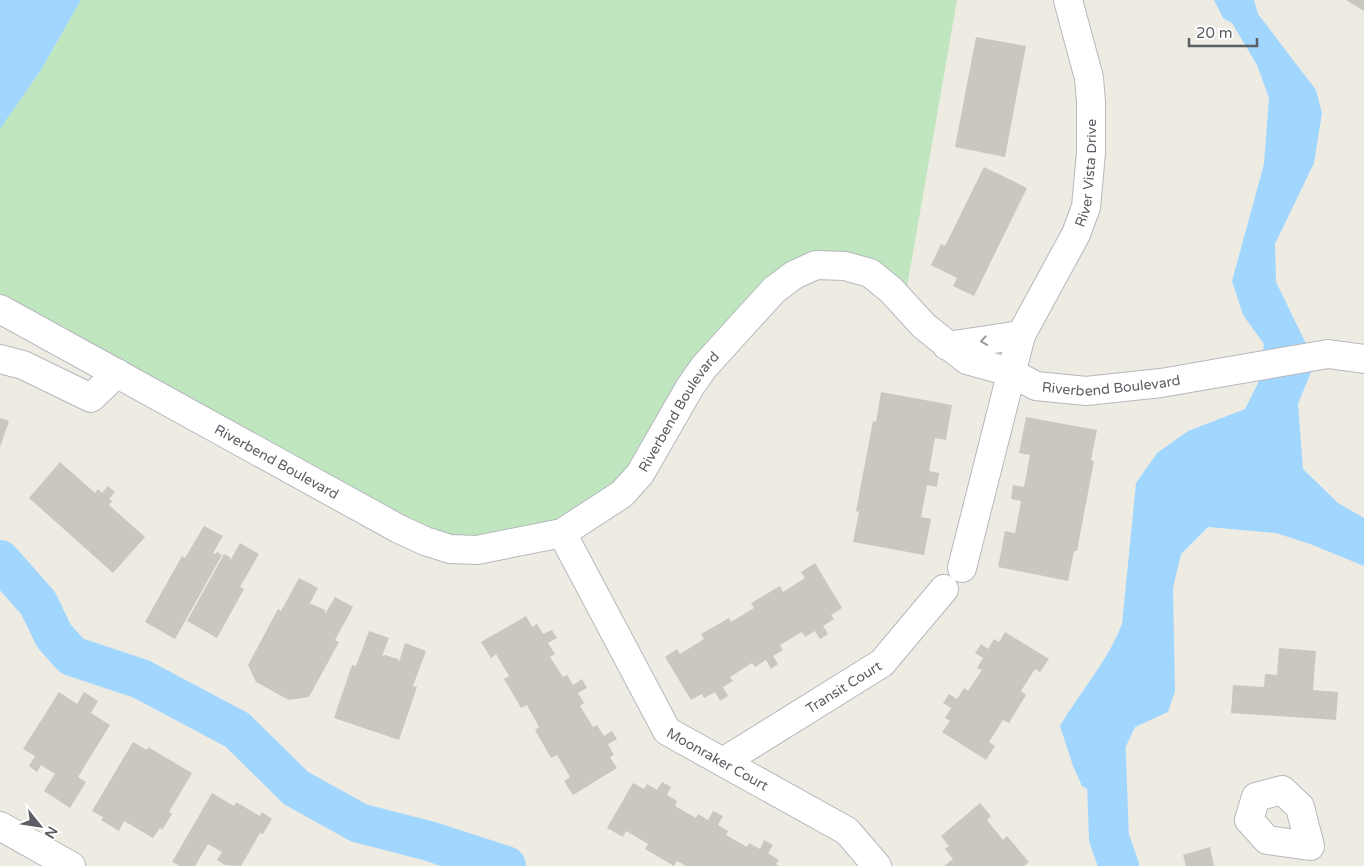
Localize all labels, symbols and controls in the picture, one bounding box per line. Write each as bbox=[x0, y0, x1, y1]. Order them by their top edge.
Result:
scale bar bbox=[1189, 15, 1256, 47]
text: 20 m bbox=[1196, 24, 1233, 42]
street label: River Vista Drive bbox=[1071, 119, 1100, 229]
one-way arrow bbox=[980, 335, 989, 345]
street label: Riverbend Boulevard bbox=[634, 348, 722, 475]
street label: Riverbend Boulevard bbox=[1041, 371, 1182, 400]
street label: Riverbend Boulevard bbox=[212, 421, 342, 503]
street label: Transit Court bbox=[803, 657, 885, 717]
street label: Moonraker Court bbox=[664, 724, 772, 795]
north arrow bbox=[15, 801, 65, 851]
text: N bbox=[41, 823, 61, 841]

